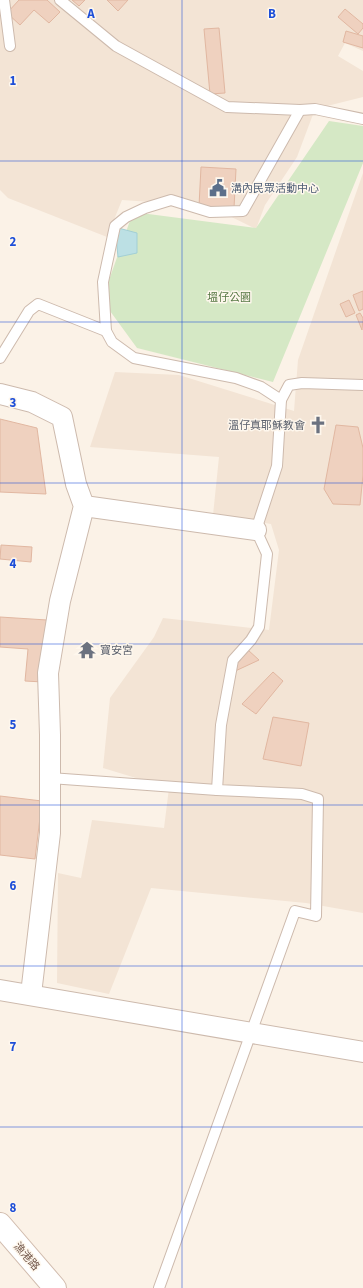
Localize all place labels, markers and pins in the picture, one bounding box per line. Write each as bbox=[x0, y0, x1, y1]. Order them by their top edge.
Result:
public building icon: 溝內民眾活動中心 bbox=[208, 178, 228, 198]
place label: 溝內民眾活動中心 bbox=[231, 181, 319, 196]
church icon: 溫仔真耶穌教會 bbox=[308, 415, 328, 435]
place label: 溫仔真耶穌教會 bbox=[228, 418, 305, 433]
temple icon: 寶安宮 bbox=[77, 640, 97, 660]
place label: 寶安宮 bbox=[100, 643, 133, 658]

